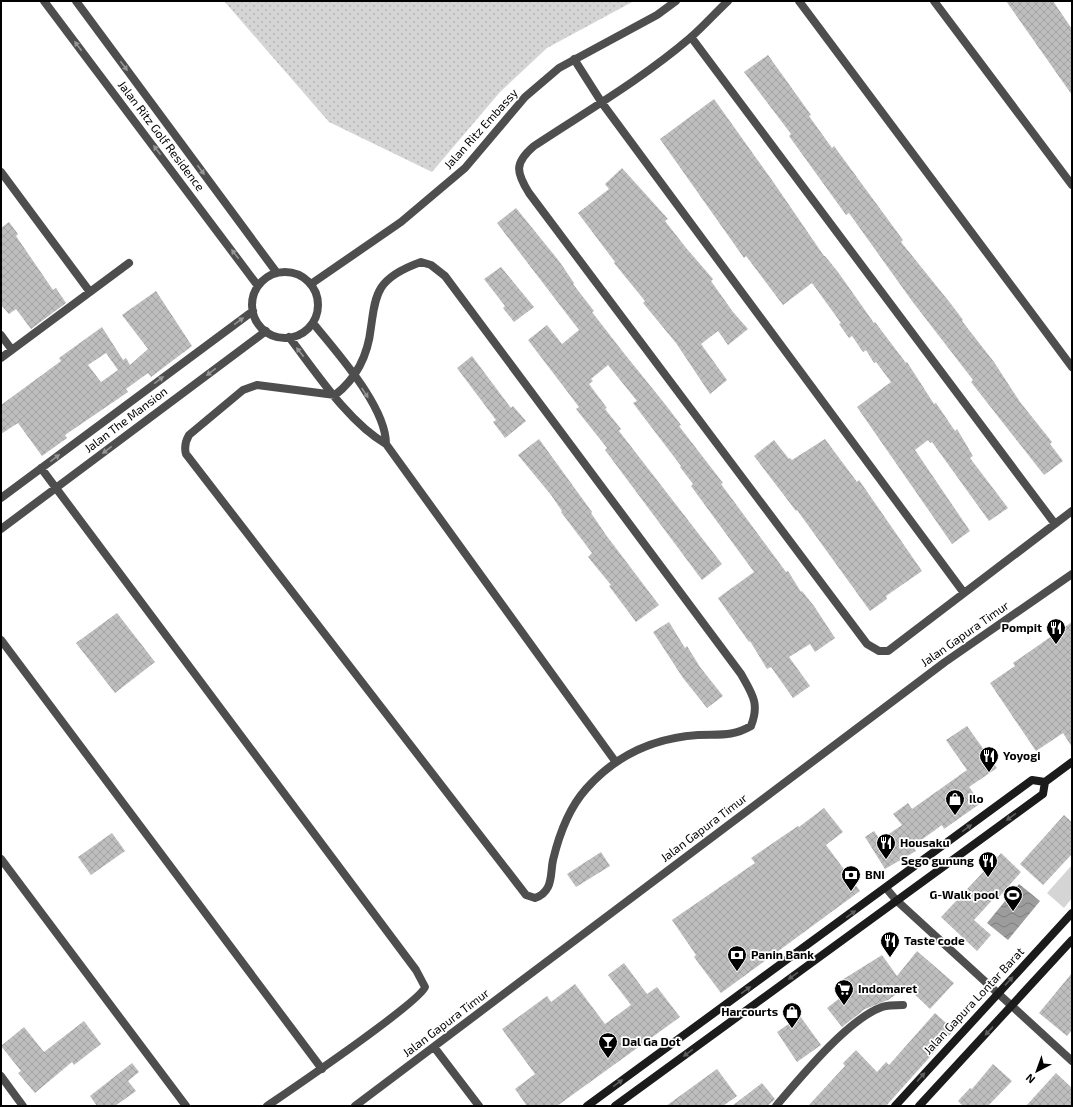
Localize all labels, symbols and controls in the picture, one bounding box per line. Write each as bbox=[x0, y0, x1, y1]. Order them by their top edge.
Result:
one-way arrow bbox=[74, 41, 83, 52]
one-way arrow bbox=[120, 61, 128, 71]
street label: Jalan Ritz Golf Residence bbox=[116, 77, 208, 193]
street label: Jalan Ritz Embassy bbox=[440, 85, 520, 171]
one-way arrow bbox=[152, 145, 161, 156]
one-way arrow bbox=[197, 165, 206, 176]
one-way arrow bbox=[230, 249, 239, 260]
one-way arrow bbox=[233, 317, 244, 325]
one-way arrow bbox=[296, 346, 305, 357]
one-way arrow bbox=[205, 368, 216, 376]
one-way arrow bbox=[154, 376, 164, 384]
street label: Jalan The Mansion bbox=[81, 383, 170, 455]
one-way arrow bbox=[361, 387, 369, 398]
one-way arrow bbox=[101, 446, 112, 454]
one-way arrow bbox=[49, 453, 60, 462]
street label: Jalan Gapura Timur bbox=[918, 597, 1011, 669]
restaurant icon: Pompit bbox=[1045, 617, 1067, 645]
place label: Pompit bbox=[1002, 620, 1042, 634]
restaurant icon: Yoyogi bbox=[978, 745, 1000, 773]
place label: Yoyogi bbox=[1003, 748, 1040, 763]
shop icon: Ilo bbox=[944, 788, 966, 816]
street label: Jalan Gapura Timur bbox=[658, 790, 749, 864]
place label: Ilo bbox=[969, 791, 984, 805]
one-way arrow bbox=[1006, 813, 1017, 821]
one-way arrow bbox=[962, 824, 972, 832]
restaurant icon: Housaku bbox=[875, 832, 897, 860]
place label: Housaku bbox=[900, 835, 950, 849]
restaurant icon: Sego gunung bbox=[977, 850, 999, 878]
place label: Sego gunung bbox=[901, 853, 974, 867]
bank icon: BNI bbox=[840, 864, 862, 892]
place label: BNI bbox=[865, 867, 885, 881]
sports icon: G-Walk pool bbox=[1002, 884, 1024, 912]
place label: G-Walk pool bbox=[929, 887, 999, 901]
one-way arrow bbox=[846, 910, 856, 918]
restaurant icon: Taste code bbox=[879, 930, 901, 958]
place label: Taste code bbox=[904, 933, 965, 947]
bank icon: Panin Bank bbox=[726, 944, 748, 972]
street label: Jalan Gapura Lontar Barat bbox=[920, 944, 1027, 1057]
place label: Panin Bank bbox=[751, 947, 814, 961]
one-way arrow bbox=[788, 972, 798, 980]
one-way arrow bbox=[1004, 976, 1013, 986]
supermarket icon: Indomaret bbox=[833, 978, 855, 1006]
place label: Indomaret bbox=[858, 981, 917, 995]
street label: Jalan Gapura Timur bbox=[400, 985, 491, 1059]
one-way arrow bbox=[740, 986, 751, 994]
shop icon: Harcourts bbox=[781, 1001, 803, 1029]
place label: Harcourts bbox=[721, 1004, 778, 1018]
one-way arrow bbox=[985, 1026, 994, 1035]
bar icon: Dal Ga Dot bbox=[597, 1031, 619, 1059]
place label: Dal Ga Dot bbox=[622, 1034, 681, 1048]
one-way arrow bbox=[683, 1048, 693, 1056]
north arrow bbox=[1017, 1051, 1057, 1091]
text: N bbox=[1023, 1071, 1037, 1086]
one-way arrow bbox=[916, 1072, 926, 1082]
one-way arrow bbox=[613, 1079, 623, 1087]

